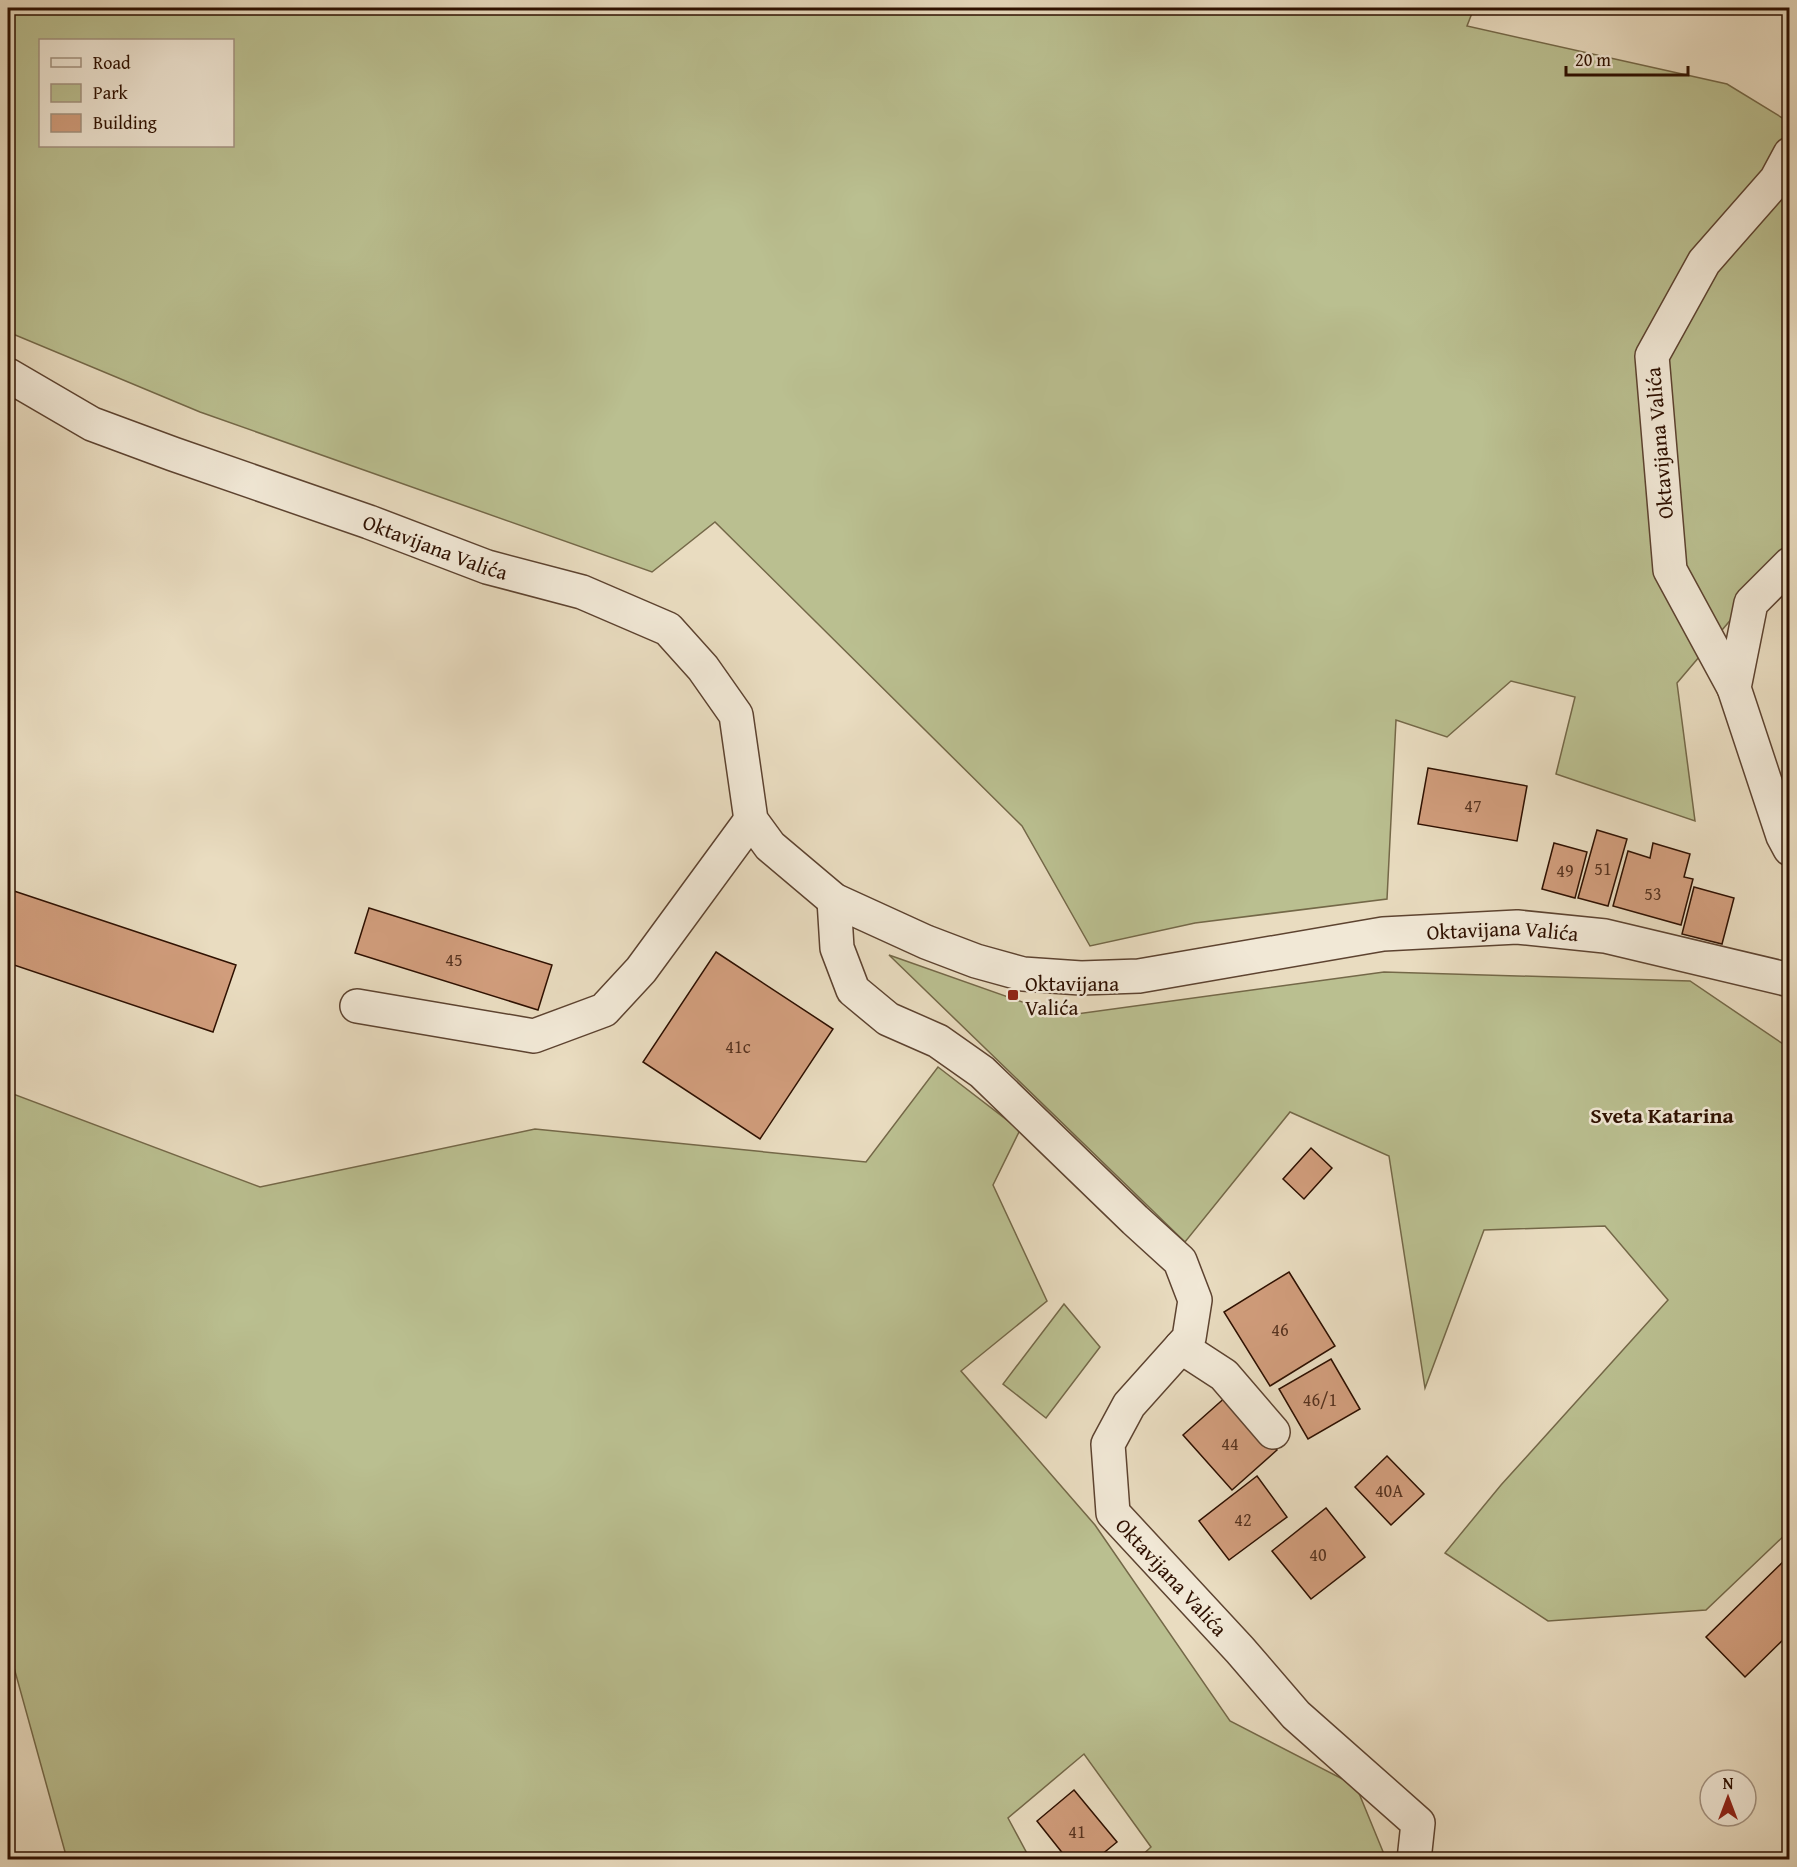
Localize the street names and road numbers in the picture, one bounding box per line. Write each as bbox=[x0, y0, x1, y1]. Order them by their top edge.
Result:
street label: Oktavijana Valića bbox=[1637, 366, 1681, 520]
street label: Oktavijana Valića bbox=[359, 506, 511, 587]
street label: Oktavijana Valića bbox=[1426, 911, 1580, 949]
street label: Oktavijana Valića bbox=[1109, 1510, 1235, 1643]

